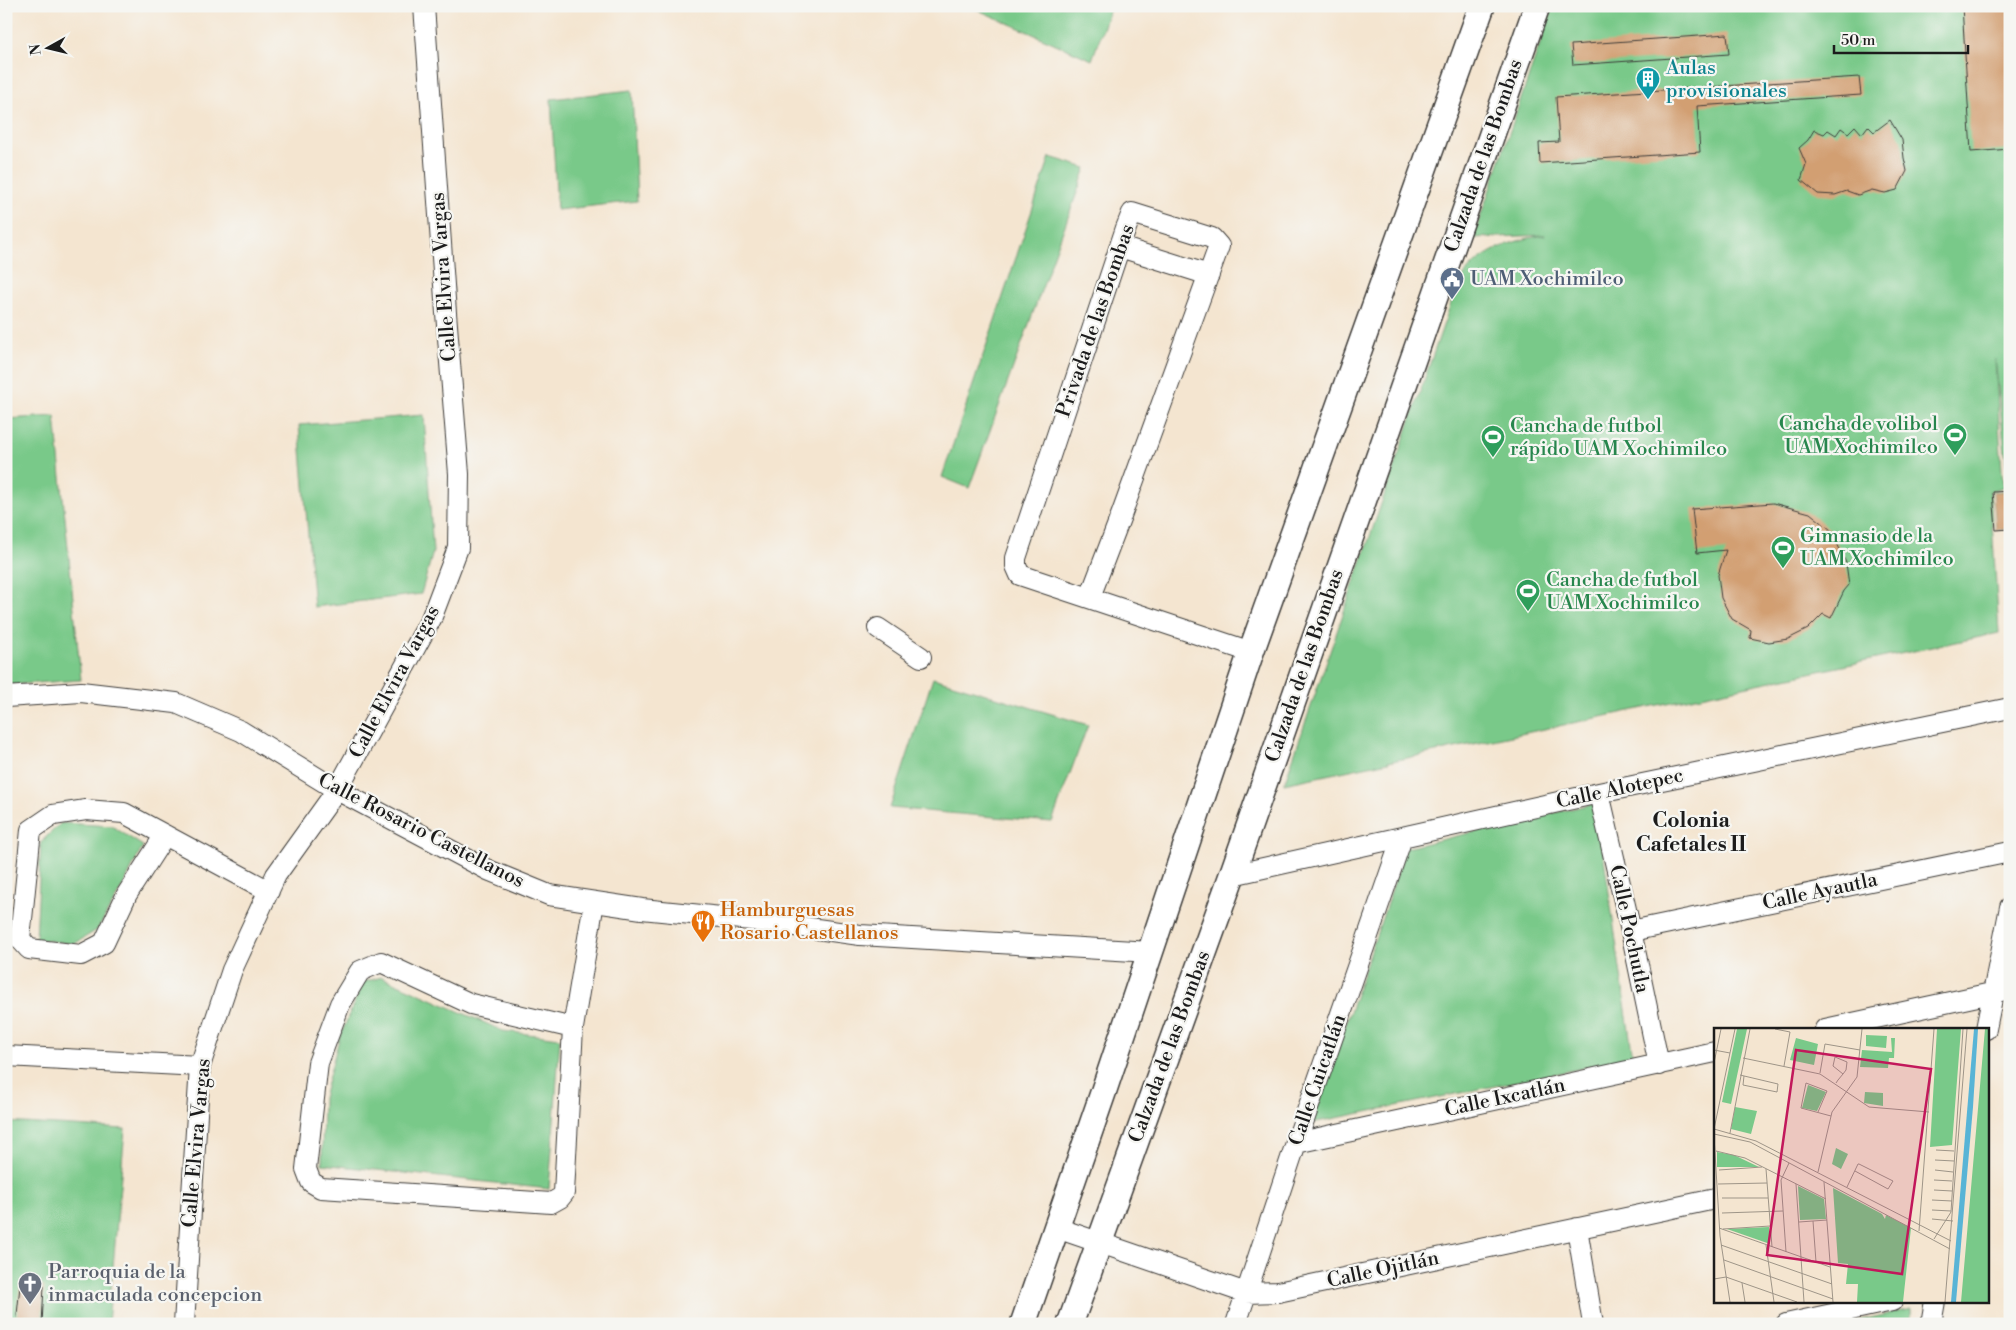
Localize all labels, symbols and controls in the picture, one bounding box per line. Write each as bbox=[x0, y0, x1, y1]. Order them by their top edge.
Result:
north arrow bbox=[22, 22, 72, 72]
scale bar bbox=[1834, 22, 1967, 54]
text: 50 m bbox=[1841, 31, 1875, 50]
text: N bbox=[26, 43, 46, 56]
street label: Calzada de las Bombas bbox=[1439, 56, 1529, 256]
place label: Aulas provisionales bbox=[1665, 56, 1787, 104]
building icon: Aulas provisionales bbox=[1635, 66, 1661, 100]
street label: Calle Elvira Vargas bbox=[426, 192, 462, 362]
street label: Privada de las Bombas bbox=[1051, 221, 1141, 421]
public building icon: UAM Xochimilco bbox=[1439, 266, 1465, 300]
place label: UAM Xochimilco bbox=[1470, 267, 1624, 292]
place label: Cancha de volibol UAM Xochimilco bbox=[1779, 412, 1938, 460]
place label: Cancha de futbol rápido UAM Xochimilco bbox=[1510, 414, 1727, 462]
sports icon: Cancha de volibol UAM Xochimilco bbox=[1942, 422, 1968, 456]
sports icon: Cancha de futbol rápido UAM Xochimilco bbox=[1480, 424, 1506, 458]
place label: Gimnasio de la UAM Xochimilco bbox=[1800, 524, 1954, 572]
sports icon: Gimnasio de la UAM Xochimilco bbox=[1770, 535, 1796, 569]
street label: Calzada de las Bombas bbox=[1260, 566, 1350, 766]
place label: Cancha de futbol UAM Xochimilco bbox=[1546, 568, 1700, 616]
sports icon: Cancha de futbol UAM Xochimilco bbox=[1515, 578, 1541, 612]
street label: Calle Elvira Vargas bbox=[344, 601, 446, 763]
street label: Calle Alotepec bbox=[1554, 763, 1686, 815]
street label: Calle Rosario Castellanos bbox=[314, 768, 528, 894]
district label: Colonia Cafetales II bbox=[1636, 808, 1746, 858]
street label: Calle Pochutla bbox=[1603, 863, 1655, 996]
street label: Calle Ayautla bbox=[1760, 867, 1881, 916]
place label: Hamburguesas Rosario Castellanos bbox=[720, 898, 898, 946]
restaurant icon: Hamburguesas Rosario Castellanos bbox=[690, 909, 716, 943]
street label: Calzada de las Bombas bbox=[1124, 947, 1216, 1147]
street label: Calle Cuicatlán bbox=[1284, 1011, 1352, 1149]
inset map bbox=[1714, 1028, 1988, 1302]
street label: Calle Elvira Vargas bbox=[177, 1057, 217, 1229]
street label: Calle Ixcatlán bbox=[1442, 1073, 1568, 1123]
street label: Calle Ojitlán bbox=[1325, 1246, 1441, 1294]
place label: Parroquia de la inmaculada concepcion bbox=[48, 1260, 262, 1308]
church icon: Parroquia de la inmaculada concepcion bbox=[17, 1271, 43, 1305]

